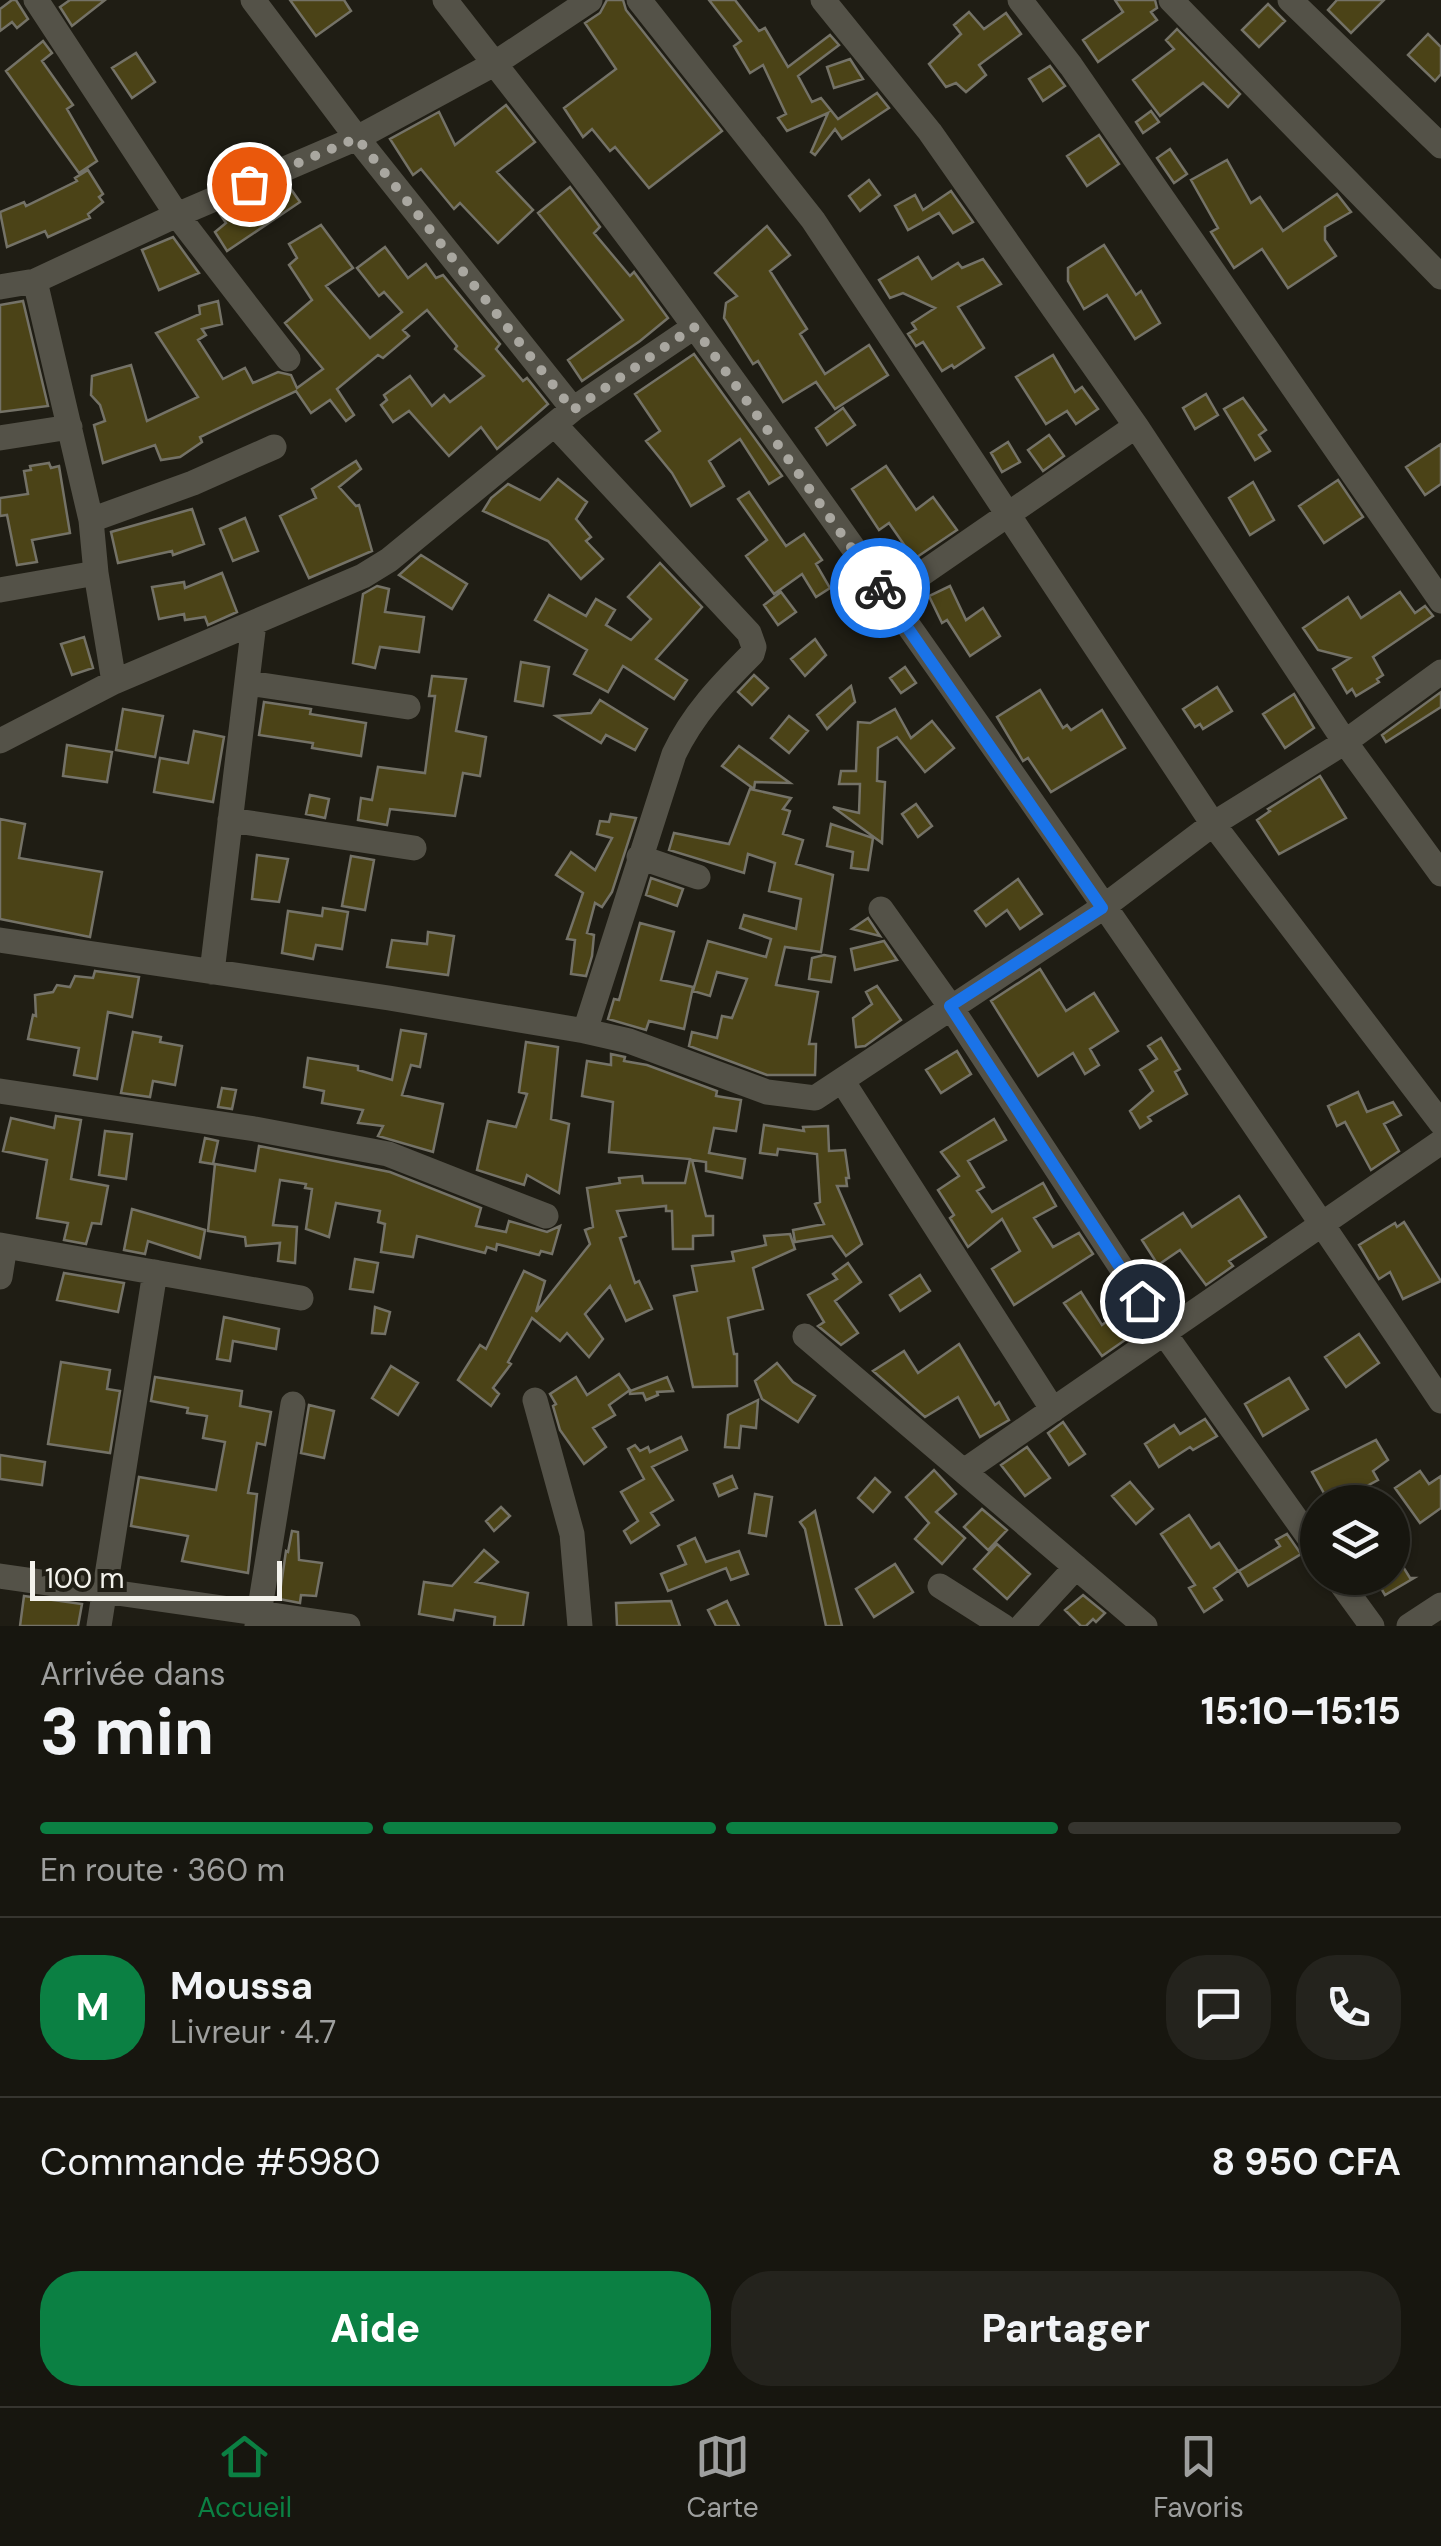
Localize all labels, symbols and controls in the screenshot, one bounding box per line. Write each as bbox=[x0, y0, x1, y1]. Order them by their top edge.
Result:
pin bbox=[207, 142, 292, 227]
icon: bag bbox=[222, 157, 277, 212]
courier bbox=[830, 538, 930, 638]
icon: bike bbox=[853, 561, 908, 616]
pin bbox=[1100, 1259, 1185, 1344]
icon: home bbox=[1115, 1274, 1170, 1329]
map controls bbox=[1300, 1485, 1410, 1595]
button: layers bbox=[1300, 1485, 1410, 1595]
scale bar bbox=[30, 1556, 282, 1600]
text: 100 m bbox=[45, 1560, 124, 1597]
text: Arrivée dans bbox=[40, 1653, 225, 1695]
text: 15:10–15:15 bbox=[1201, 1686, 1401, 1736]
text: 3 min bbox=[40, 1690, 214, 1774]
text: En route · 360 m bbox=[40, 1849, 285, 1891]
button: chat bbox=[1166, 1955, 1271, 2060]
button: phone bbox=[1296, 1955, 1401, 2060]
text: Moussa bbox=[170, 1961, 313, 2011]
text: M bbox=[76, 1982, 109, 2032]
text: Livreur · 4.7 bbox=[170, 2011, 336, 2053]
text: Commande #5980 bbox=[40, 2137, 380, 2187]
text: 8 950 CFA bbox=[1211, 2137, 1401, 2187]
button: Aide bbox=[40, 2271, 711, 2386]
button: Partager bbox=[731, 2271, 1401, 2386]
tab: Accueil bbox=[197, 2429, 292, 2526]
tab: Carte bbox=[687, 2429, 759, 2526]
tab: Favoris bbox=[1153, 2429, 1244, 2526]

